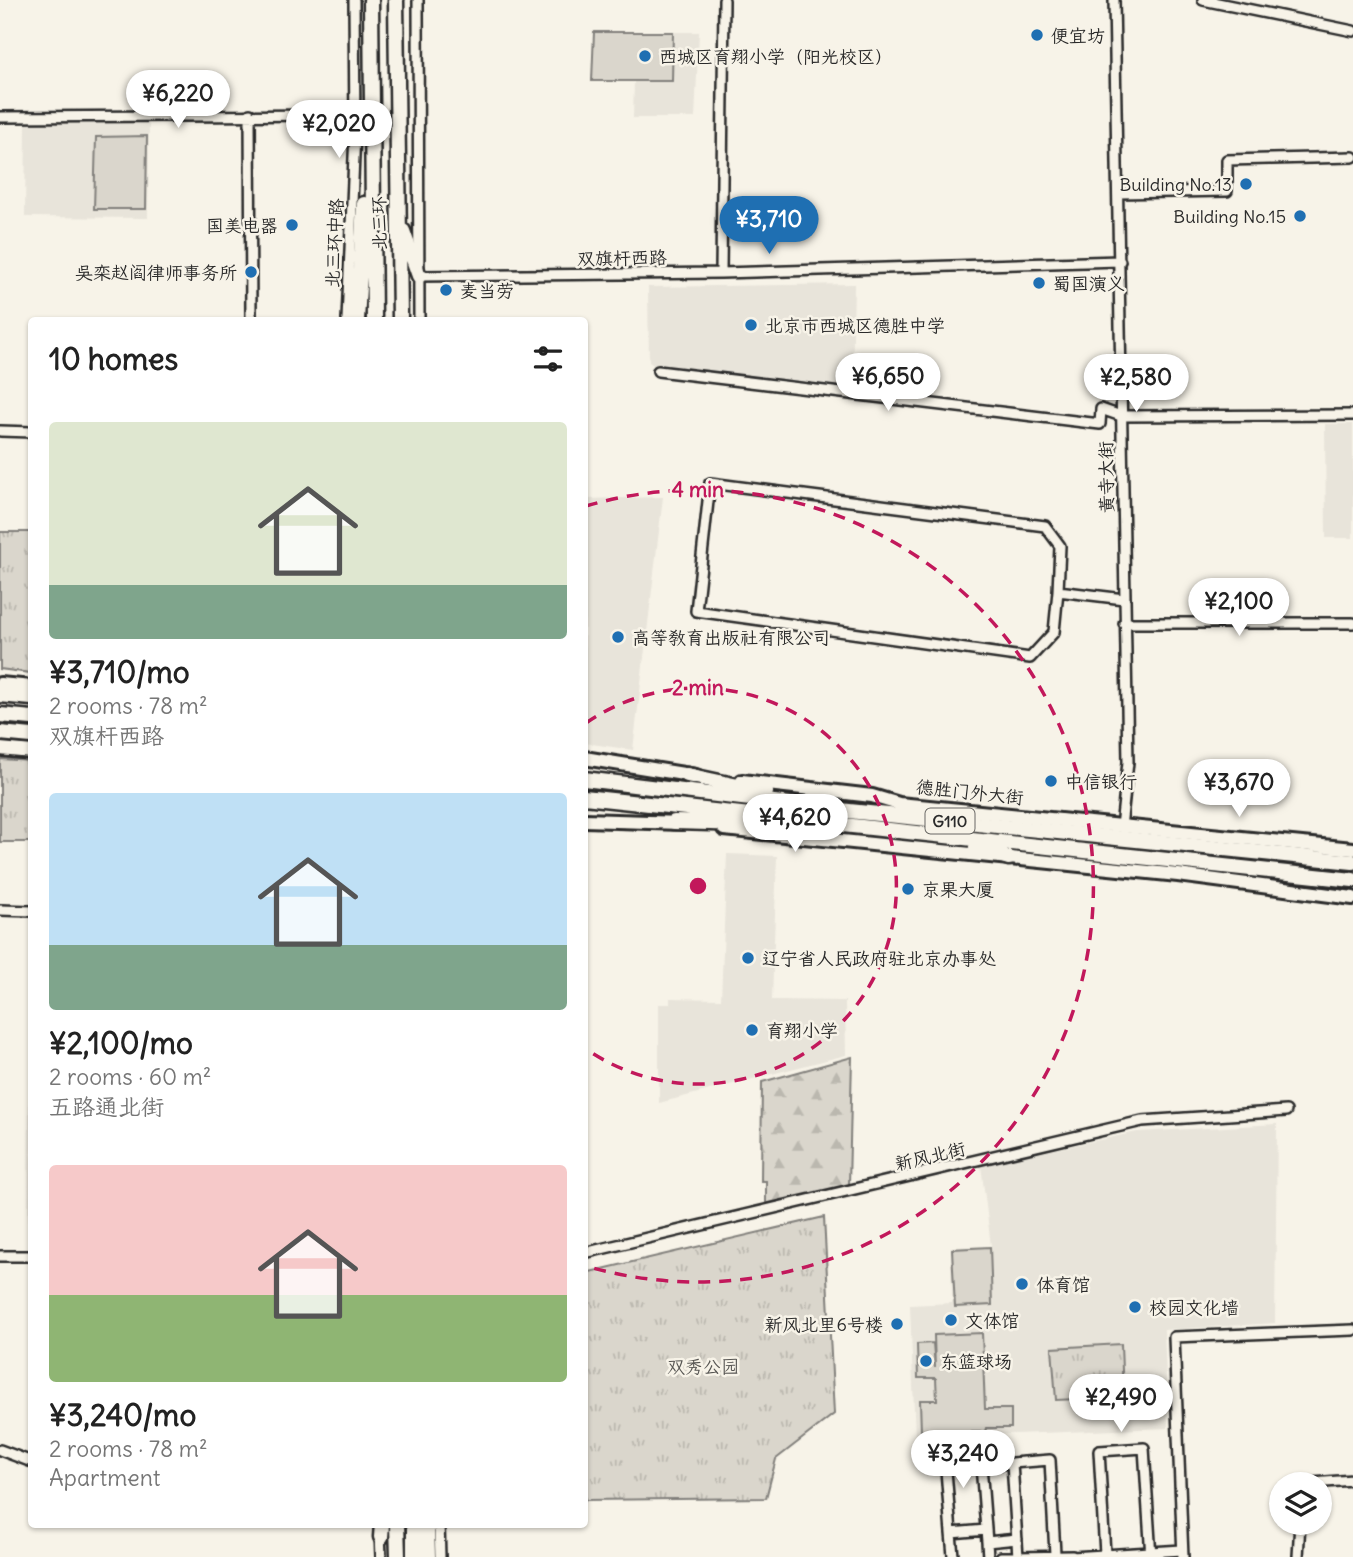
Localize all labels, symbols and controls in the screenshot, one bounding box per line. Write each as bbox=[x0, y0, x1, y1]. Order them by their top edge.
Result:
place label: 便宜坊 bbox=[1051, 24, 1105, 47]
marker: 便宜坊 bbox=[1029, 27, 1045, 43]
place label: 西城区育翔小学（阳光校区） bbox=[659, 45, 893, 68]
marker: 西城区育翔小学（阳光校区） bbox=[637, 48, 653, 64]
pin: ¥6,220 bbox=[121, 71, 235, 130]
text: ¥6,220 bbox=[142, 78, 214, 107]
pin: ¥2,020 bbox=[282, 100, 396, 160]
text: ¥2,020 bbox=[302, 108, 376, 137]
place label: Building No.13 bbox=[1120, 173, 1232, 196]
marker: Building No.13 bbox=[1238, 176, 1254, 192]
street label: 北三环 bbox=[367, 196, 391, 250]
pin: ¥3,710 bbox=[712, 196, 826, 256]
street label: 北三环中路 bbox=[320, 197, 348, 289]
text: ¥3,710 bbox=[736, 204, 802, 233]
place label: Building No.15 bbox=[1173, 205, 1286, 228]
marker: Building No.15 bbox=[1292, 208, 1308, 224]
place label: 国美电器 bbox=[206, 214, 278, 237]
marker: 国美电器 bbox=[284, 217, 300, 233]
street label: 双旗杆西路 bbox=[577, 246, 667, 270]
place label: 吴栾赵阎律师事务所 bbox=[75, 261, 237, 284]
marker: 吴栾赵阎律师事务所 bbox=[243, 264, 259, 280]
place label: 蜀国演义 bbox=[1053, 272, 1125, 295]
marker: 蜀国演义 bbox=[1031, 275, 1047, 291]
place label: 麦当劳 bbox=[460, 279, 514, 302]
marker: 麦当劳 bbox=[438, 282, 454, 298]
place label: 北京市西城区德胜中学 bbox=[765, 314, 945, 337]
marker: 北京市西城区德胜中学 bbox=[743, 317, 759, 333]
text: 10 homes bbox=[49, 340, 178, 378]
icon: filters bbox=[529, 340, 567, 378]
pin: ¥6,650 bbox=[831, 354, 945, 413]
pin: ¥2,580 bbox=[1079, 354, 1193, 414]
text: ¥6,650 bbox=[851, 361, 925, 390]
text: ¥2,580 bbox=[1100, 362, 1172, 391]
street label: 黄寺大街 bbox=[1094, 441, 1118, 513]
icon: home bbox=[245, 468, 371, 594]
text: 4 min bbox=[672, 476, 724, 503]
pin: ¥2,100 bbox=[1182, 578, 1296, 638]
text: ¥2,100 bbox=[1204, 586, 1274, 615]
place label: 高等教育出版社有限公司 bbox=[632, 626, 830, 649]
marker: 高等教育出版社有限公司 bbox=[610, 629, 626, 645]
text: ¥3,710/mo bbox=[49, 653, 190, 691]
text: 2 min bbox=[672, 674, 724, 701]
text: 2 rooms · 78 m² bbox=[49, 691, 208, 720]
text: 双旗杆西路 bbox=[49, 721, 164, 750]
pin: ¥3,670 bbox=[1182, 760, 1296, 819]
text: ¥3,670 bbox=[1203, 767, 1275, 796]
place label: 中信银行 bbox=[1065, 770, 1137, 793]
marker: 中信银行 bbox=[1043, 773, 1059, 789]
street label: 德胜门外大街 bbox=[915, 775, 1025, 809]
pin: ¥4,620 bbox=[738, 794, 852, 854]
text: ¥4,620 bbox=[759, 802, 831, 831]
road number: G110 bbox=[926, 808, 974, 834]
icon: home bbox=[245, 839, 371, 965]
centre of rings bbox=[686, 874, 710, 898]
place label: 京果大厦 bbox=[922, 878, 994, 901]
marker: 京果大厦 bbox=[900, 881, 916, 897]
place label: 辽宁省人民政府驻北京办事处 bbox=[762, 947, 996, 970]
marker: 辽宁省人民政府驻北京办事处 bbox=[740, 950, 756, 966]
place label: 育翔小学 bbox=[766, 1019, 838, 1042]
marker: 育翔小学 bbox=[744, 1022, 760, 1038]
text: ¥2,100/mo bbox=[49, 1024, 193, 1062]
text: 2 rooms · 60 m² bbox=[49, 1062, 211, 1091]
text: 五路通北街 bbox=[49, 1092, 164, 1121]
street label: 新风北街 bbox=[892, 1137, 968, 1175]
icon: home bbox=[245, 1211, 371, 1337]
place label: 体育馆 bbox=[1036, 1273, 1090, 1296]
marker: 体育馆 bbox=[1014, 1276, 1030, 1292]
place label: 校园文化墙 bbox=[1149, 1296, 1239, 1319]
marker: 校园文化墙 bbox=[1127, 1299, 1143, 1315]
place label: 文体馆 bbox=[965, 1309, 1019, 1332]
marker: 文体馆 bbox=[943, 1312, 959, 1328]
place label: 新风北里6号楼 bbox=[765, 1313, 883, 1336]
marker: 新风北里6号楼 bbox=[889, 1316, 905, 1332]
place label: 东篮球场 bbox=[940, 1350, 1012, 1373]
marker: 东篮球场 bbox=[918, 1353, 934, 1369]
park label: 双秀公园 bbox=[667, 1355, 739, 1378]
pin: ¥2,490 bbox=[1064, 1374, 1178, 1434]
text: ¥2,490 bbox=[1085, 1382, 1157, 1411]
text: ¥3,240/mo bbox=[49, 1396, 196, 1434]
pin: ¥3,240 bbox=[906, 1430, 1020, 1490]
text: 2 rooms · 78 m² bbox=[49, 1434, 208, 1463]
text: ¥3,240 bbox=[927, 1438, 999, 1467]
text: Apartment bbox=[49, 1463, 161, 1492]
map controls bbox=[1269, 1472, 1332, 1535]
button: layers bbox=[1269, 1472, 1332, 1535]

